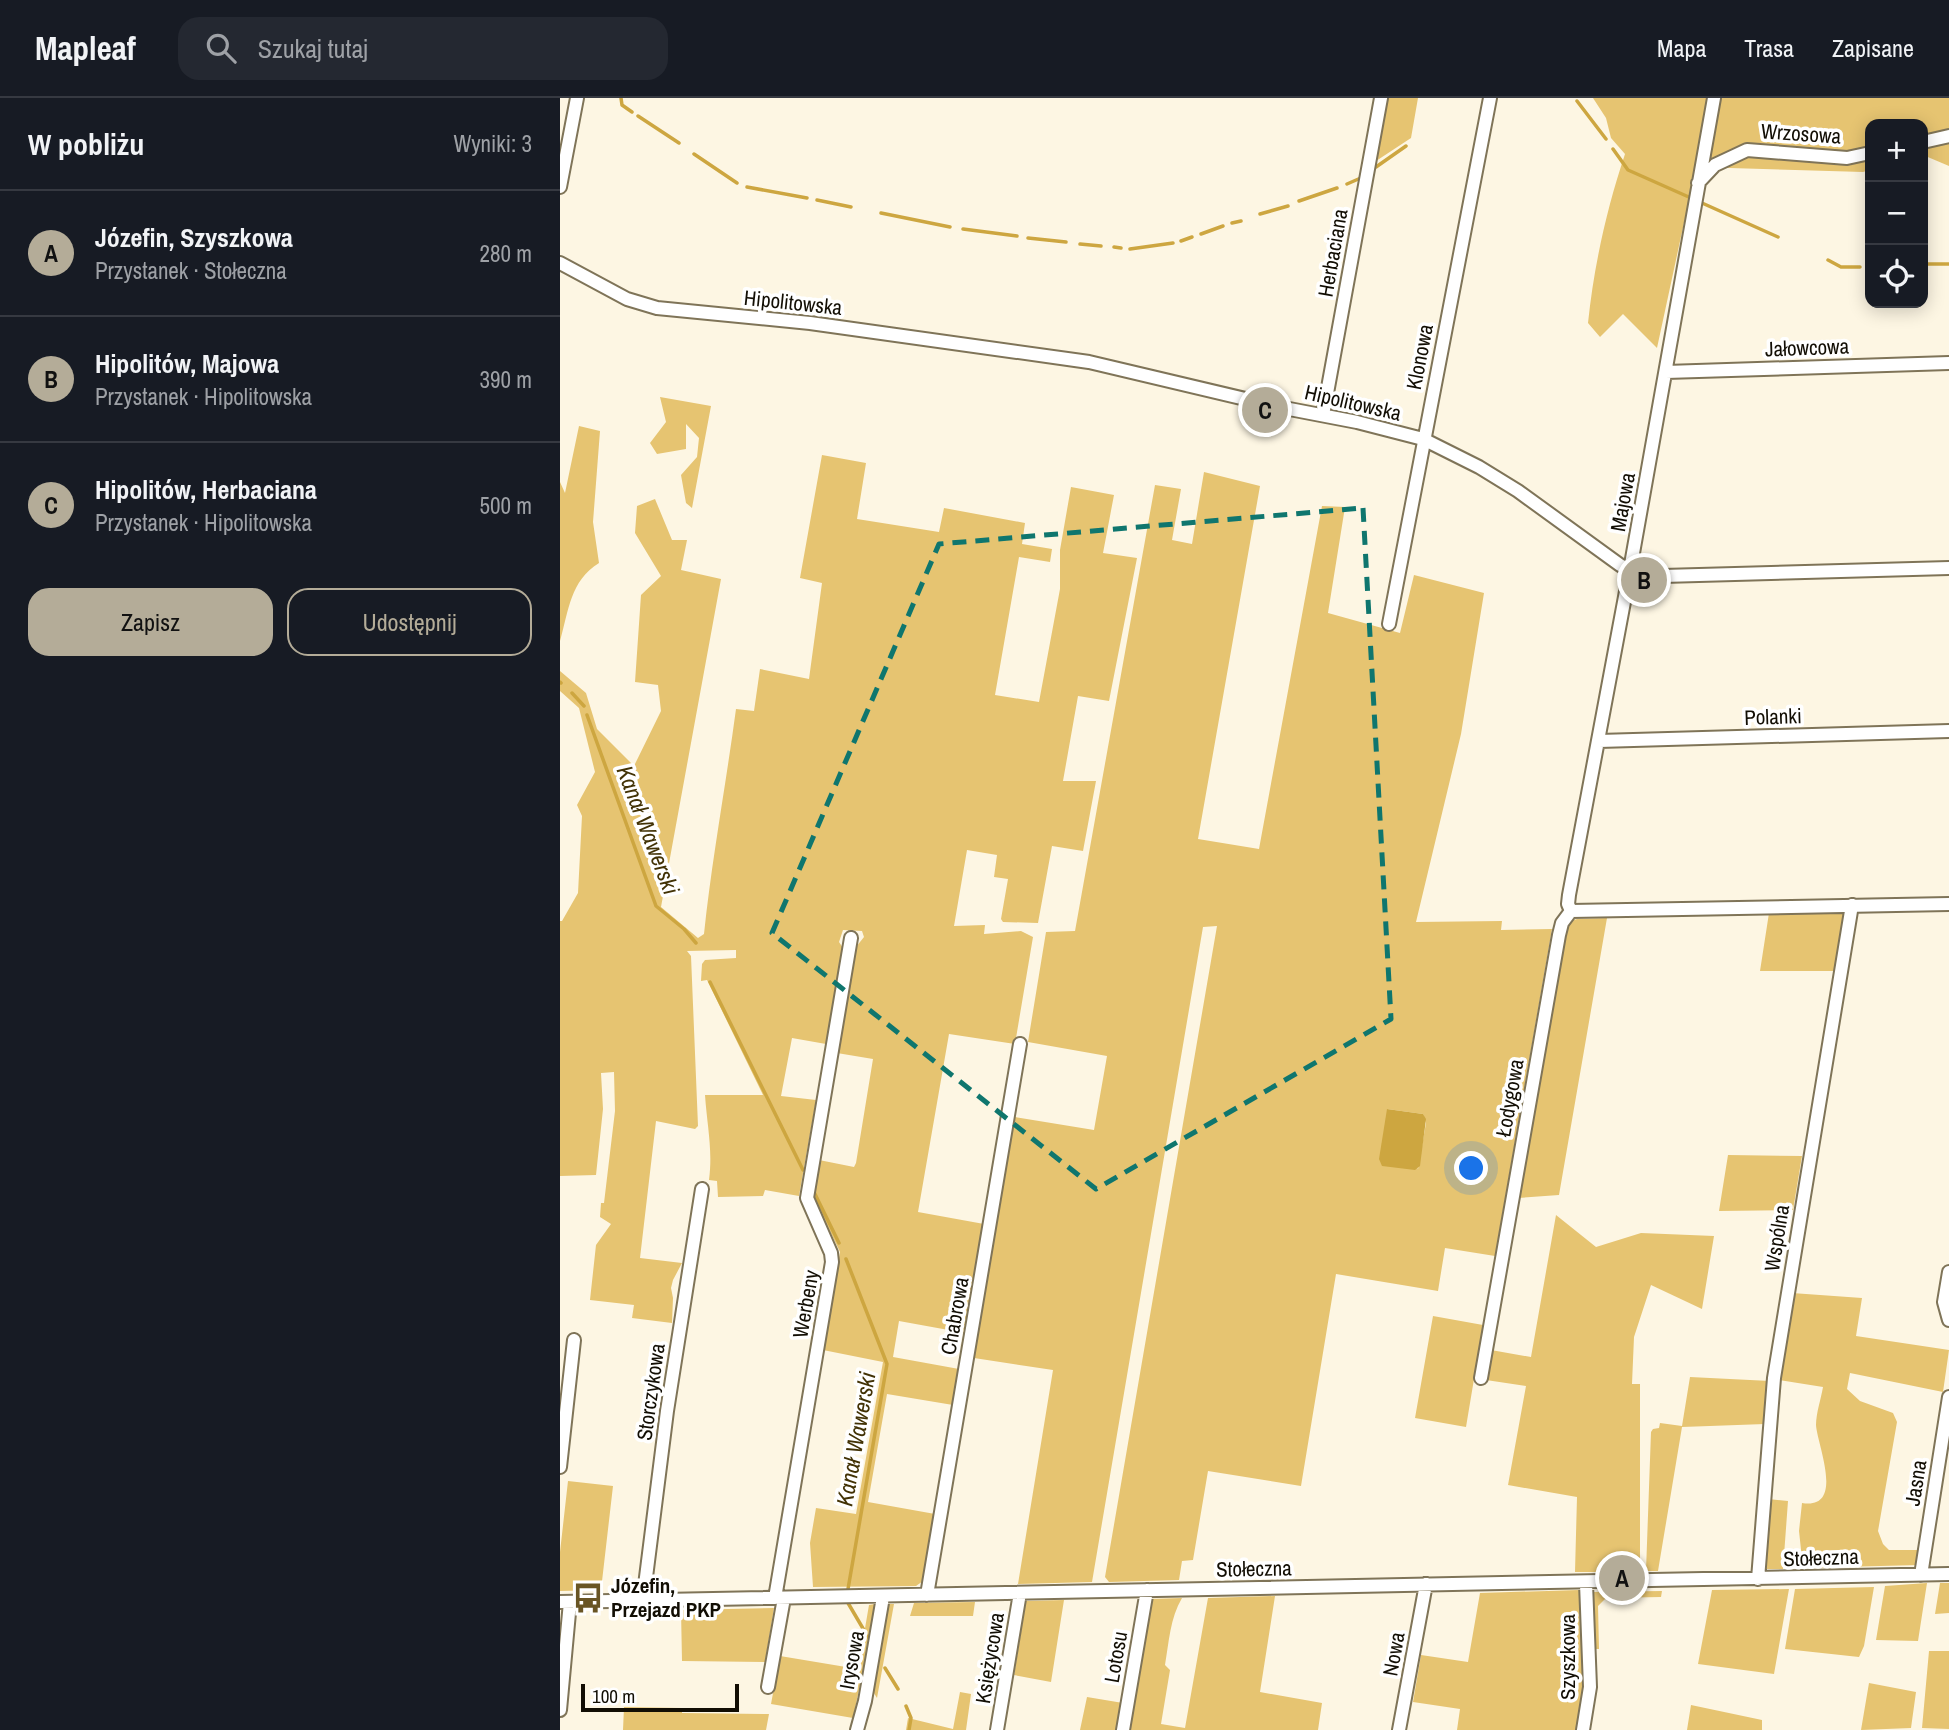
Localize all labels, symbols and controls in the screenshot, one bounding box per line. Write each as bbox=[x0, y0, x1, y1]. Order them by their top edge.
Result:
search box bbox=[178, 17, 668, 80]
text: Mapleaf bbox=[35, 26, 136, 70]
icon: search bbox=[202, 29, 240, 67]
text: Szukaj tutaj bbox=[258, 31, 368, 66]
text: Mapa bbox=[1657, 32, 1706, 64]
text: Trasa bbox=[1744, 32, 1794, 64]
text: Zapisane bbox=[1832, 32, 1914, 64]
street label: Wrzosowa bbox=[1760, 116, 1842, 151]
map controls bbox=[1865, 119, 1928, 308]
button: + bbox=[1865, 119, 1928, 182]
text: W pobliżu bbox=[28, 124, 144, 164]
text: Wyniki: 3 bbox=[454, 128, 532, 159]
button: − bbox=[1865, 182, 1928, 245]
street label: Herbaciana bbox=[1310, 206, 1355, 299]
text: Józefin, Szyszkowa bbox=[95, 220, 293, 255]
text: A bbox=[44, 238, 58, 269]
text: 280 m bbox=[480, 238, 532, 269]
button: locate bbox=[1865, 245, 1928, 308]
text: Przystanek · Stołeczna bbox=[95, 255, 287, 286]
street label: Hipolitowska bbox=[743, 283, 844, 322]
street label: Klonowa bbox=[1399, 321, 1440, 392]
street label: Jałowcowa bbox=[1764, 332, 1850, 363]
text: Hipolitów, Majowa bbox=[95, 346, 279, 381]
text: B bbox=[44, 364, 58, 395]
text: 390 m bbox=[480, 364, 532, 395]
street label: Hipolitowska bbox=[1302, 377, 1405, 428]
text: Przystanek · Hipolitowska bbox=[95, 381, 312, 412]
pin: C bbox=[1242, 384, 1288, 436]
street label: Majowa bbox=[1603, 470, 1642, 534]
text: Hipolitów, Herbaciana bbox=[95, 472, 317, 507]
text: C bbox=[44, 490, 58, 521]
text: 500 m bbox=[480, 490, 532, 521]
text: Przystanek · Hipolitowska bbox=[95, 507, 312, 538]
pin: B bbox=[1621, 554, 1667, 606]
button: Zapisz bbox=[28, 588, 273, 656]
button: Udostępnij bbox=[287, 588, 532, 656]
street label: Polanki bbox=[1744, 701, 1802, 732]
water label: Kanał Wawerski bbox=[610, 761, 688, 899]
street label: Łodygowa bbox=[1488, 1056, 1531, 1139]
your location bbox=[1454, 1151, 1488, 1185]
street label: Wspólna bbox=[1757, 1202, 1796, 1273]
street label: Werbeny bbox=[785, 1267, 826, 1340]
street label: Chabrowa bbox=[933, 1274, 976, 1357]
street label: Storczykowa bbox=[629, 1341, 672, 1442]
water label: Kanał Wawerski bbox=[828, 1369, 883, 1508]
street label: Jasna bbox=[1898, 1458, 1933, 1508]
street label: Stołeczna bbox=[1783, 1542, 1860, 1573]
pin: A bbox=[1599, 1552, 1645, 1604]
street label: Stołeczna bbox=[1216, 1553, 1292, 1584]
place label: Józefin, Przejazd PKP bbox=[611, 1571, 721, 1624]
bus stop icon: Józefin, Przejazd PKP bbox=[571, 1581, 605, 1615]
street label: Księżycowa bbox=[968, 1610, 1011, 1706]
street label: Szyszkowa bbox=[1553, 1614, 1582, 1700]
street label: Irysowa bbox=[832, 1628, 871, 1692]
street label: Lotosu bbox=[1097, 1629, 1134, 1685]
street label: Nowa bbox=[1375, 1629, 1412, 1678]
scale bar bbox=[581, 1681, 738, 1713]
text: 100 m bbox=[592, 1683, 635, 1709]

